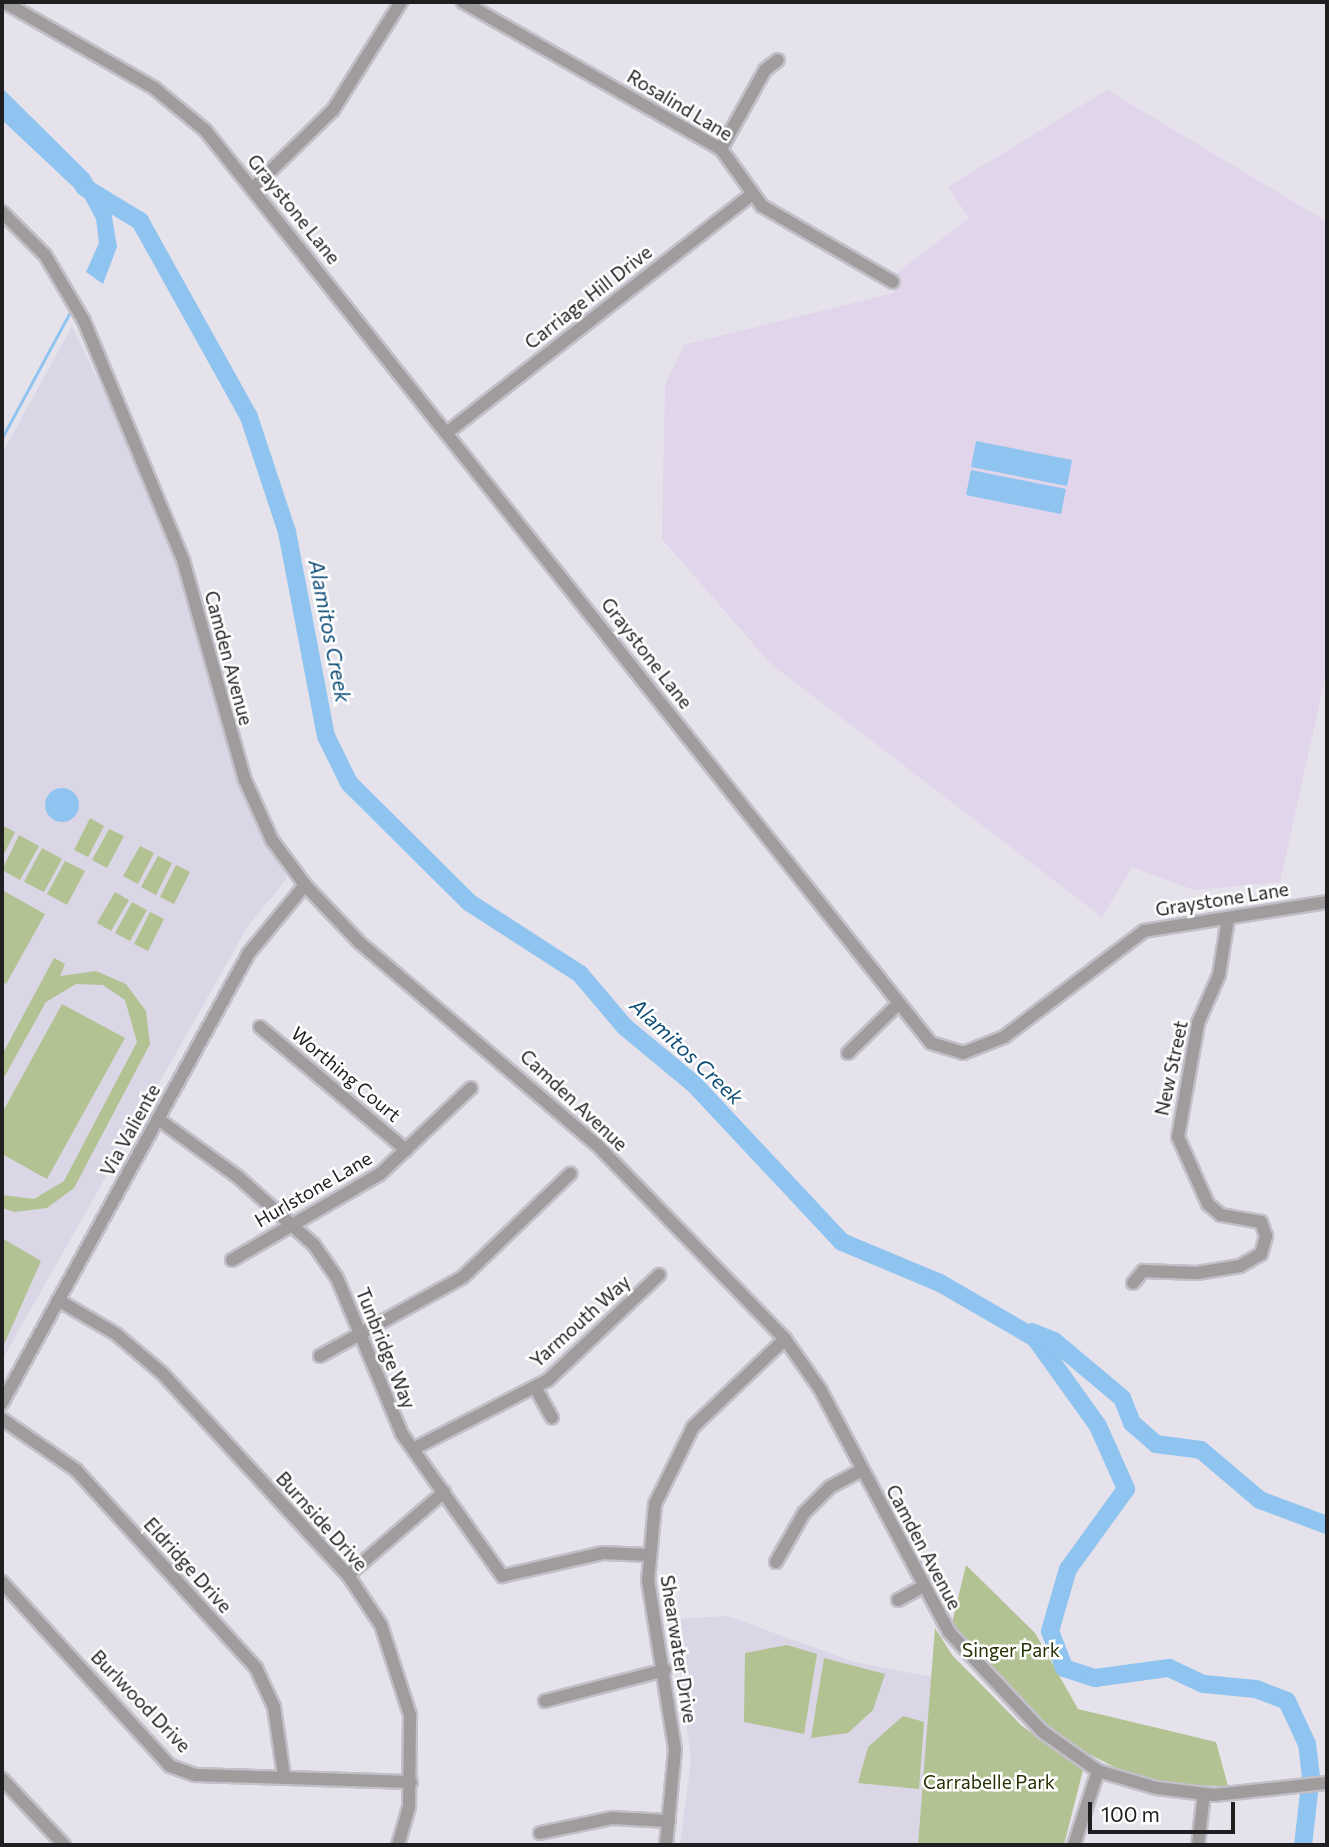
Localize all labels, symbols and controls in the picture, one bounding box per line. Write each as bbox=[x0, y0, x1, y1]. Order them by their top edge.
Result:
street label: Rosalind Lane bbox=[623, 65, 737, 145]
street label: Graystone Lane bbox=[243, 150, 345, 268]
street label: Carriage Hill Drive bbox=[520, 240, 656, 354]
water label: Alamitos Creek bbox=[304, 557, 356, 705]
street label: Camden Avenue bbox=[200, 588, 258, 728]
street label: Graystone Lane bbox=[597, 593, 697, 713]
street label: Graystone Lane bbox=[1154, 877, 1290, 921]
water label: Alamitos Creek bbox=[625, 992, 749, 1110]
street label: New Street bbox=[1150, 1018, 1192, 1118]
street label: Worthing Court bbox=[287, 1022, 405, 1126]
street label: Camden Avenue bbox=[516, 1044, 632, 1156]
street label: Via Valiente bbox=[95, 1080, 165, 1180]
street label: Hurlstone Lane bbox=[251, 1146, 375, 1232]
street label: Yarmouth Way bbox=[525, 1270, 635, 1372]
street label: Tunbridge Way bbox=[351, 1284, 421, 1412]
street label: Burnside Drive bbox=[272, 1467, 372, 1575]
street label: Camden Avenue bbox=[881, 1481, 967, 1613]
street label: Eldridge Drive bbox=[139, 1513, 237, 1617]
street label: Shearwater Drive bbox=[656, 1573, 702, 1725]
park label: Singer Park bbox=[962, 1639, 1060, 1661]
street label: Burlwood Drive bbox=[86, 1645, 196, 1757]
park label: Carrabelle Park bbox=[923, 1771, 1055, 1793]
scale bar bbox=[1091, 1787, 1238, 1831]
text: 100 m bbox=[1101, 1801, 1160, 1826]

